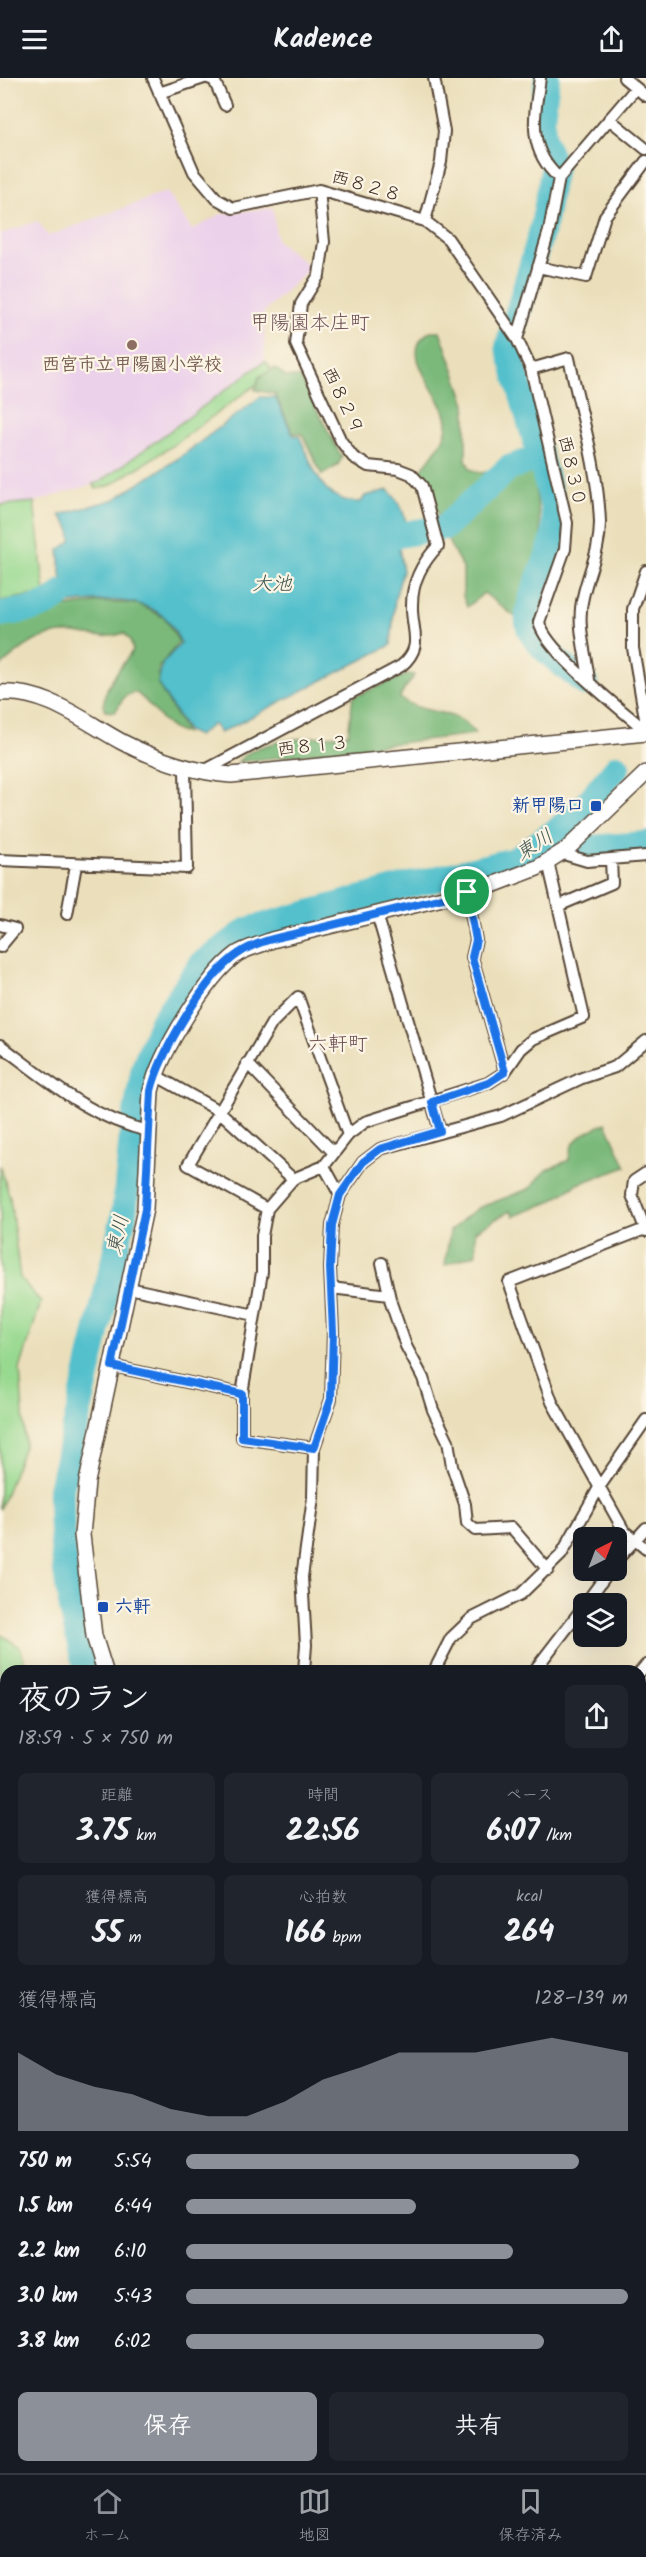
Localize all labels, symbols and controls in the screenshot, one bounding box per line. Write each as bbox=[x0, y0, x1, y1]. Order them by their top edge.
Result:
text: Kadence bbox=[273, 18, 373, 61]
icon: menu bbox=[18, 23, 51, 56]
icon: share bbox=[595, 23, 628, 56]
street label: 西８２８ bbox=[327, 163, 405, 211]
district label: 甲陽園本庄町 bbox=[250, 308, 370, 340]
marker: 西宮市立甲陽園小学校 bbox=[125, 338, 139, 352]
place label: 西宮市立甲陽園小学校 bbox=[42, 351, 222, 380]
street label: 西８２９ bbox=[313, 362, 371, 440]
street label: 西８３０ bbox=[549, 433, 593, 509]
water label: 大池 bbox=[252, 569, 293, 601]
street label: 西８１３ bbox=[276, 729, 350, 765]
place label: 新甲陽口 bbox=[512, 792, 584, 821]
marker: 新甲陽口 bbox=[589, 799, 603, 813]
water label: 東川 bbox=[510, 822, 560, 870]
pin bbox=[441, 866, 492, 917]
icon: arrive bbox=[450, 875, 483, 908]
district label: 六軒町 bbox=[308, 1029, 368, 1061]
water label: 東川 bbox=[99, 1212, 139, 1258]
north arrow bbox=[573, 1527, 627, 1581]
map controls bbox=[573, 1527, 627, 1647]
place label: 六軒 bbox=[115, 1593, 151, 1622]
button: layers bbox=[573, 1593, 627, 1647]
marker: 六軒 bbox=[96, 1600, 110, 1614]
text: 夜のラン bbox=[18, 1674, 150, 1727]
button: share bbox=[565, 1685, 628, 1748]
text: 18:59 · 5 × 750 m bbox=[18, 1723, 173, 1755]
text: 距離 bbox=[101, 1783, 133, 1808]
text: 時間 bbox=[307, 1783, 339, 1808]
text: ペース bbox=[506, 1783, 553, 1808]
text: 3.75 bbox=[77, 1808, 130, 1856]
text: 22:56 bbox=[286, 1808, 360, 1856]
text: 6:07 bbox=[487, 1808, 540, 1856]
text: km bbox=[130, 1823, 156, 1848]
text: /km bbox=[540, 1823, 572, 1848]
text: kcal bbox=[516, 1884, 542, 1909]
text: 獲得標高 bbox=[85, 1885, 149, 1910]
text: 心拍数 bbox=[299, 1885, 347, 1910]
text: 264 bbox=[504, 1909, 554, 1957]
text: 55 bbox=[92, 1910, 122, 1958]
text: 166 bbox=[285, 1910, 326, 1958]
text: m bbox=[122, 1925, 141, 1950]
text: bpm bbox=[326, 1925, 361, 1950]
text: 128–139 m bbox=[534, 1983, 628, 2015]
text: 獲得標高 bbox=[18, 1985, 98, 2017]
text: 750 m bbox=[18, 2146, 72, 2178]
text: 5:54 bbox=[114, 2146, 151, 2178]
text: 1.5 km bbox=[18, 2191, 73, 2223]
text: 6:44 bbox=[114, 2191, 152, 2223]
text: 2.2 km bbox=[18, 2236, 80, 2268]
text: 6:10 bbox=[114, 2236, 146, 2268]
text: 3.0 km bbox=[18, 2281, 78, 2313]
text: 5:43 bbox=[114, 2281, 152, 2313]
text: 3.8 km bbox=[18, 2326, 79, 2358]
text: 6:02 bbox=[114, 2326, 152, 2358]
button: 保存 bbox=[18, 2392, 317, 2461]
button: 共有 bbox=[329, 2392, 628, 2461]
tab: ホーム bbox=[84, 2485, 131, 2548]
tab: 地図 bbox=[298, 2485, 331, 2548]
tab: 保存済み bbox=[498, 2485, 562, 2548]

